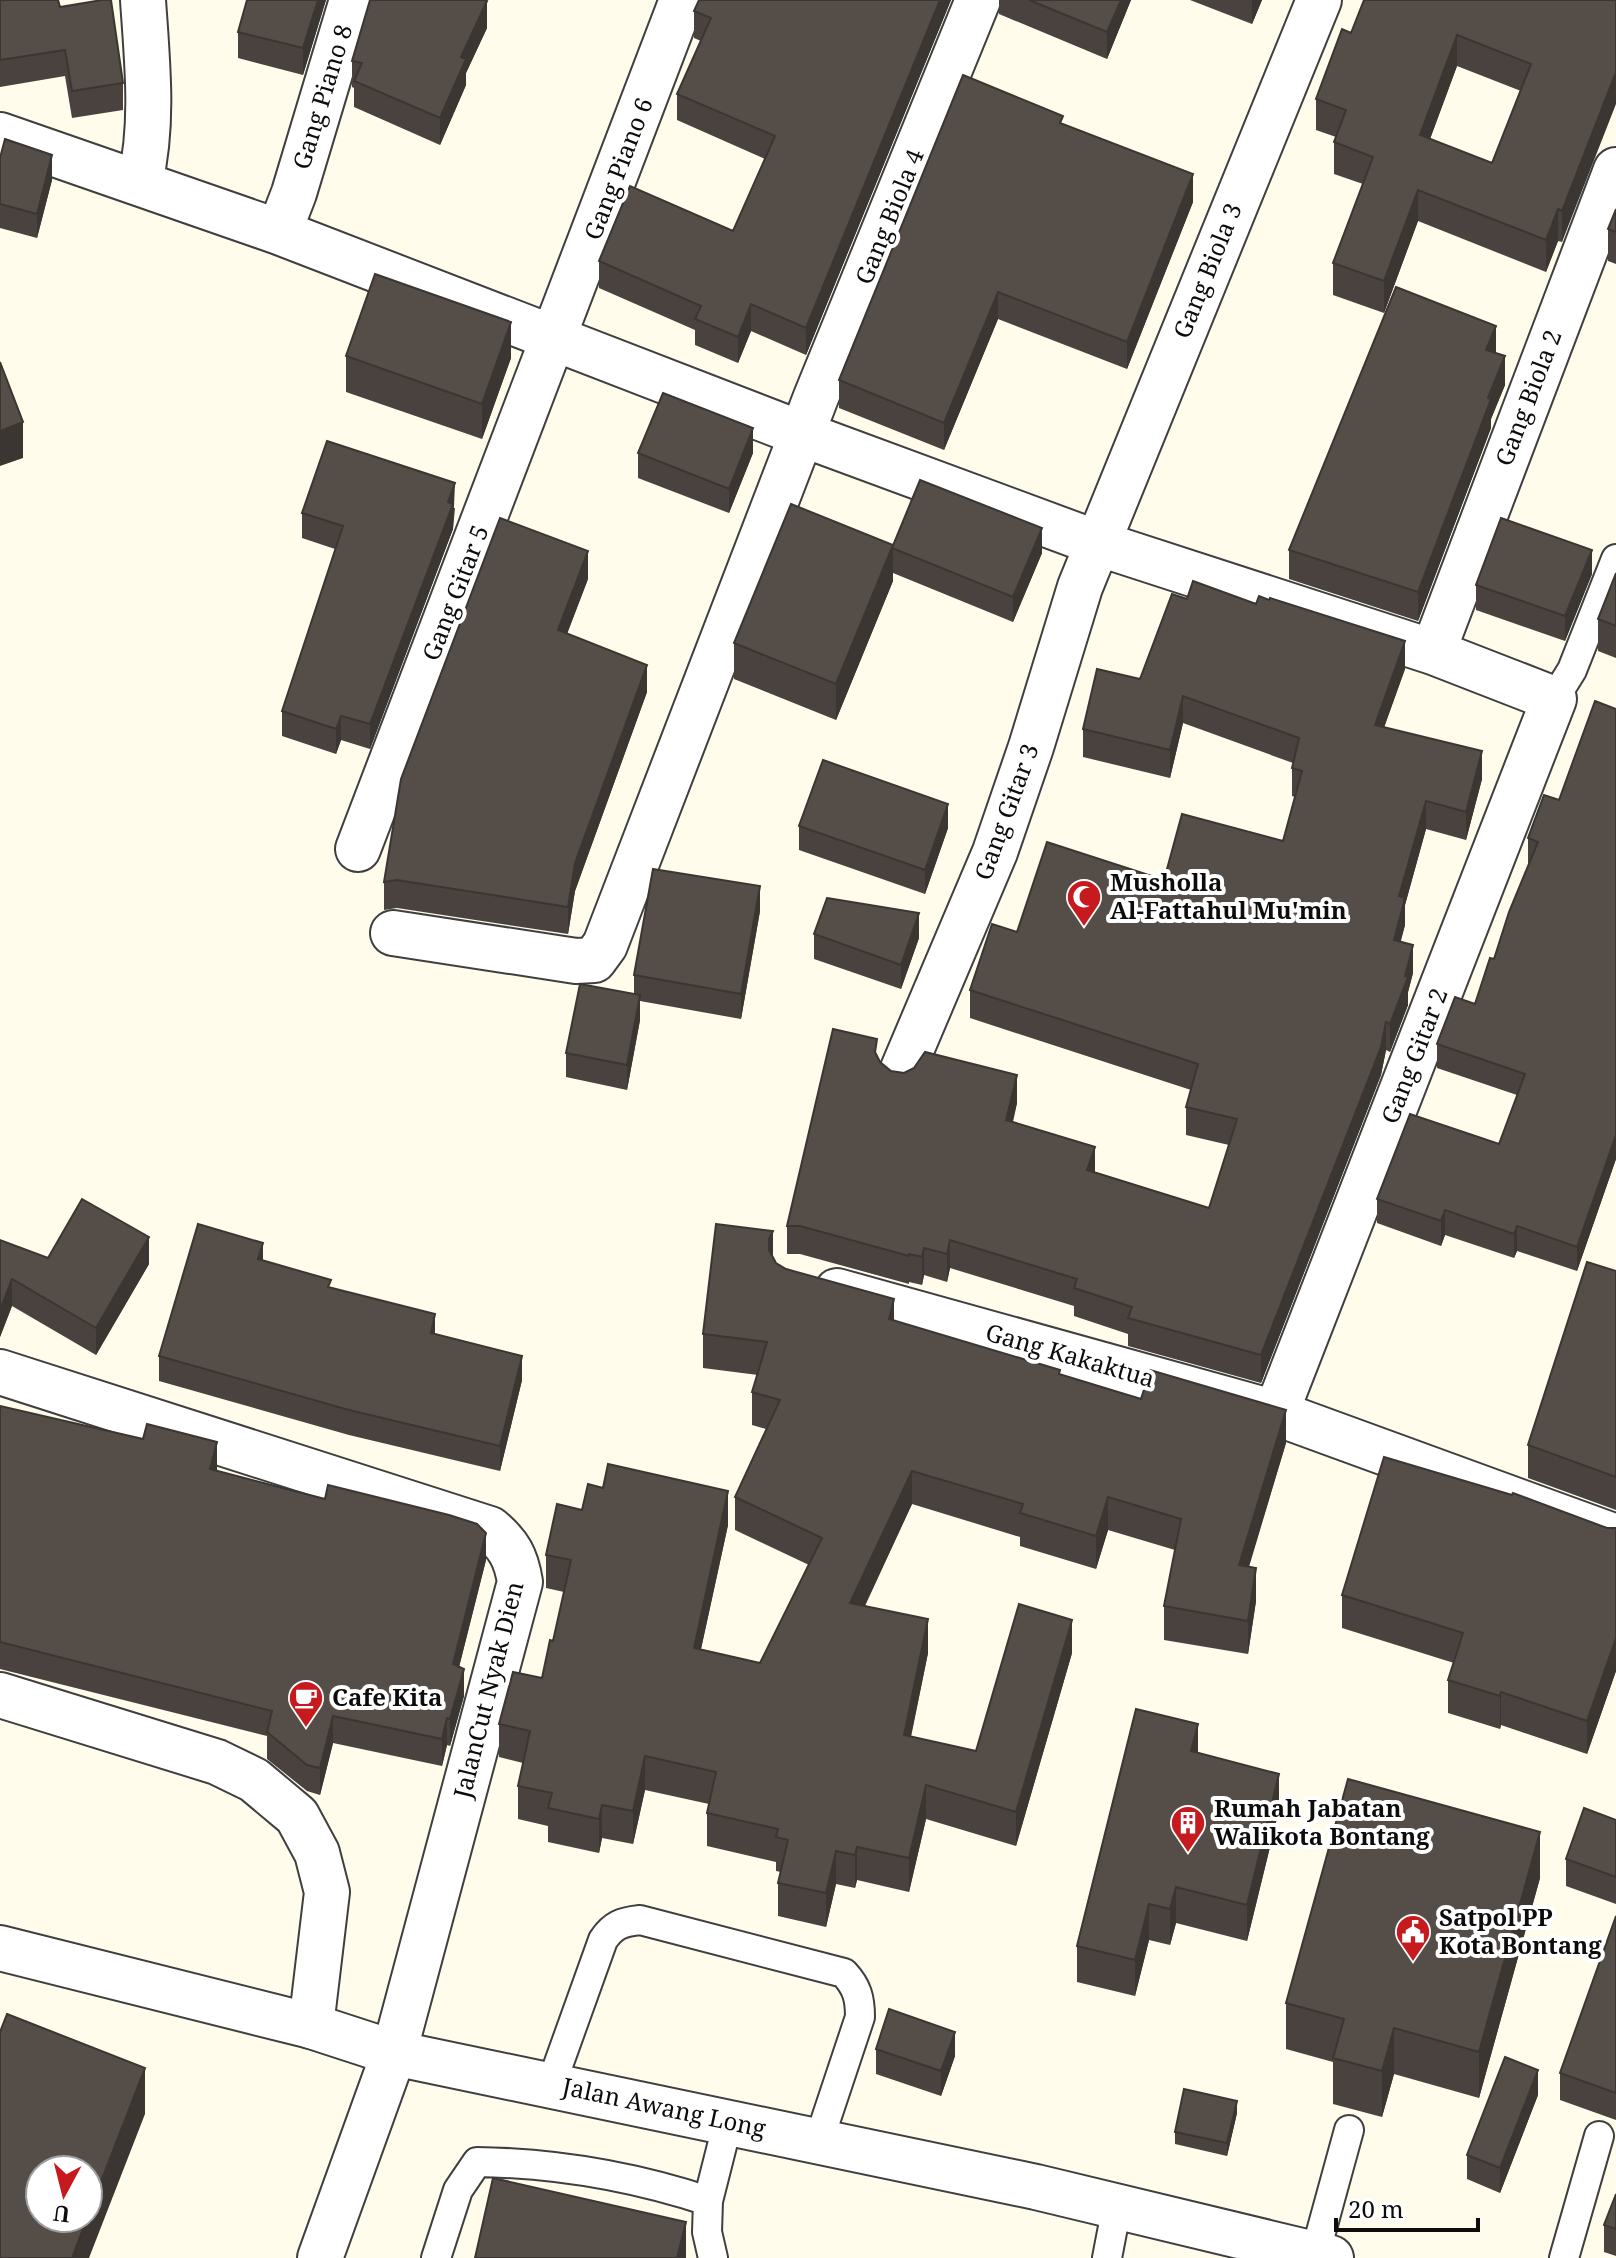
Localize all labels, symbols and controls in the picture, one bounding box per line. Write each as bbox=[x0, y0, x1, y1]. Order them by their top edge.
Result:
street label: Gang Piano 8 bbox=[284, 20, 359, 173]
street label: Gang Piano 6 bbox=[575, 93, 660, 244]
street label: Gang Biola 4 bbox=[847, 143, 931, 289]
street label: Gang Biola 3 bbox=[1165, 198, 1249, 343]
street label: Gang Biola 2 bbox=[1487, 325, 1569, 470]
street label: Gang Gitar 5 bbox=[414, 520, 496, 665]
street label: Gang Gitar 3 bbox=[966, 739, 1046, 884]
place label: Musholla Al-Fattahul Mu'min bbox=[1110, 865, 1347, 926]
mosque icon: Musholla Al-Fattahul Mu'min bbox=[1065, 878, 1103, 928]
street label: Gang Gitar 2 bbox=[1373, 983, 1455, 1128]
street label: Gang Kakaktua bbox=[982, 1315, 1159, 1394]
street label: JalanCut Nyak Dien bbox=[444, 1578, 530, 1802]
cafe icon: Cafe Kita bbox=[287, 1679, 325, 1729]
place label: Cafe Kita bbox=[332, 1680, 442, 1713]
place label: Rumah Jabatan Walikota Bontang bbox=[1214, 1791, 1430, 1852]
building icon: Rumah Jabatan Walikota Bontang bbox=[1169, 1804, 1207, 1854]
place label: Satpol PP Kota Bontang bbox=[1439, 1900, 1602, 1961]
public building icon: Satpol PP Kota Bontang bbox=[1394, 1913, 1432, 1963]
street label: Jalan Awang Long bbox=[559, 2069, 769, 2144]
north arrow bbox=[24, 2154, 104, 2234]
scale bar bbox=[1336, 2182, 1478, 2232]
text: 20 m bbox=[1348, 2192, 1404, 2225]
text: U bbox=[51, 2199, 71, 2231]

